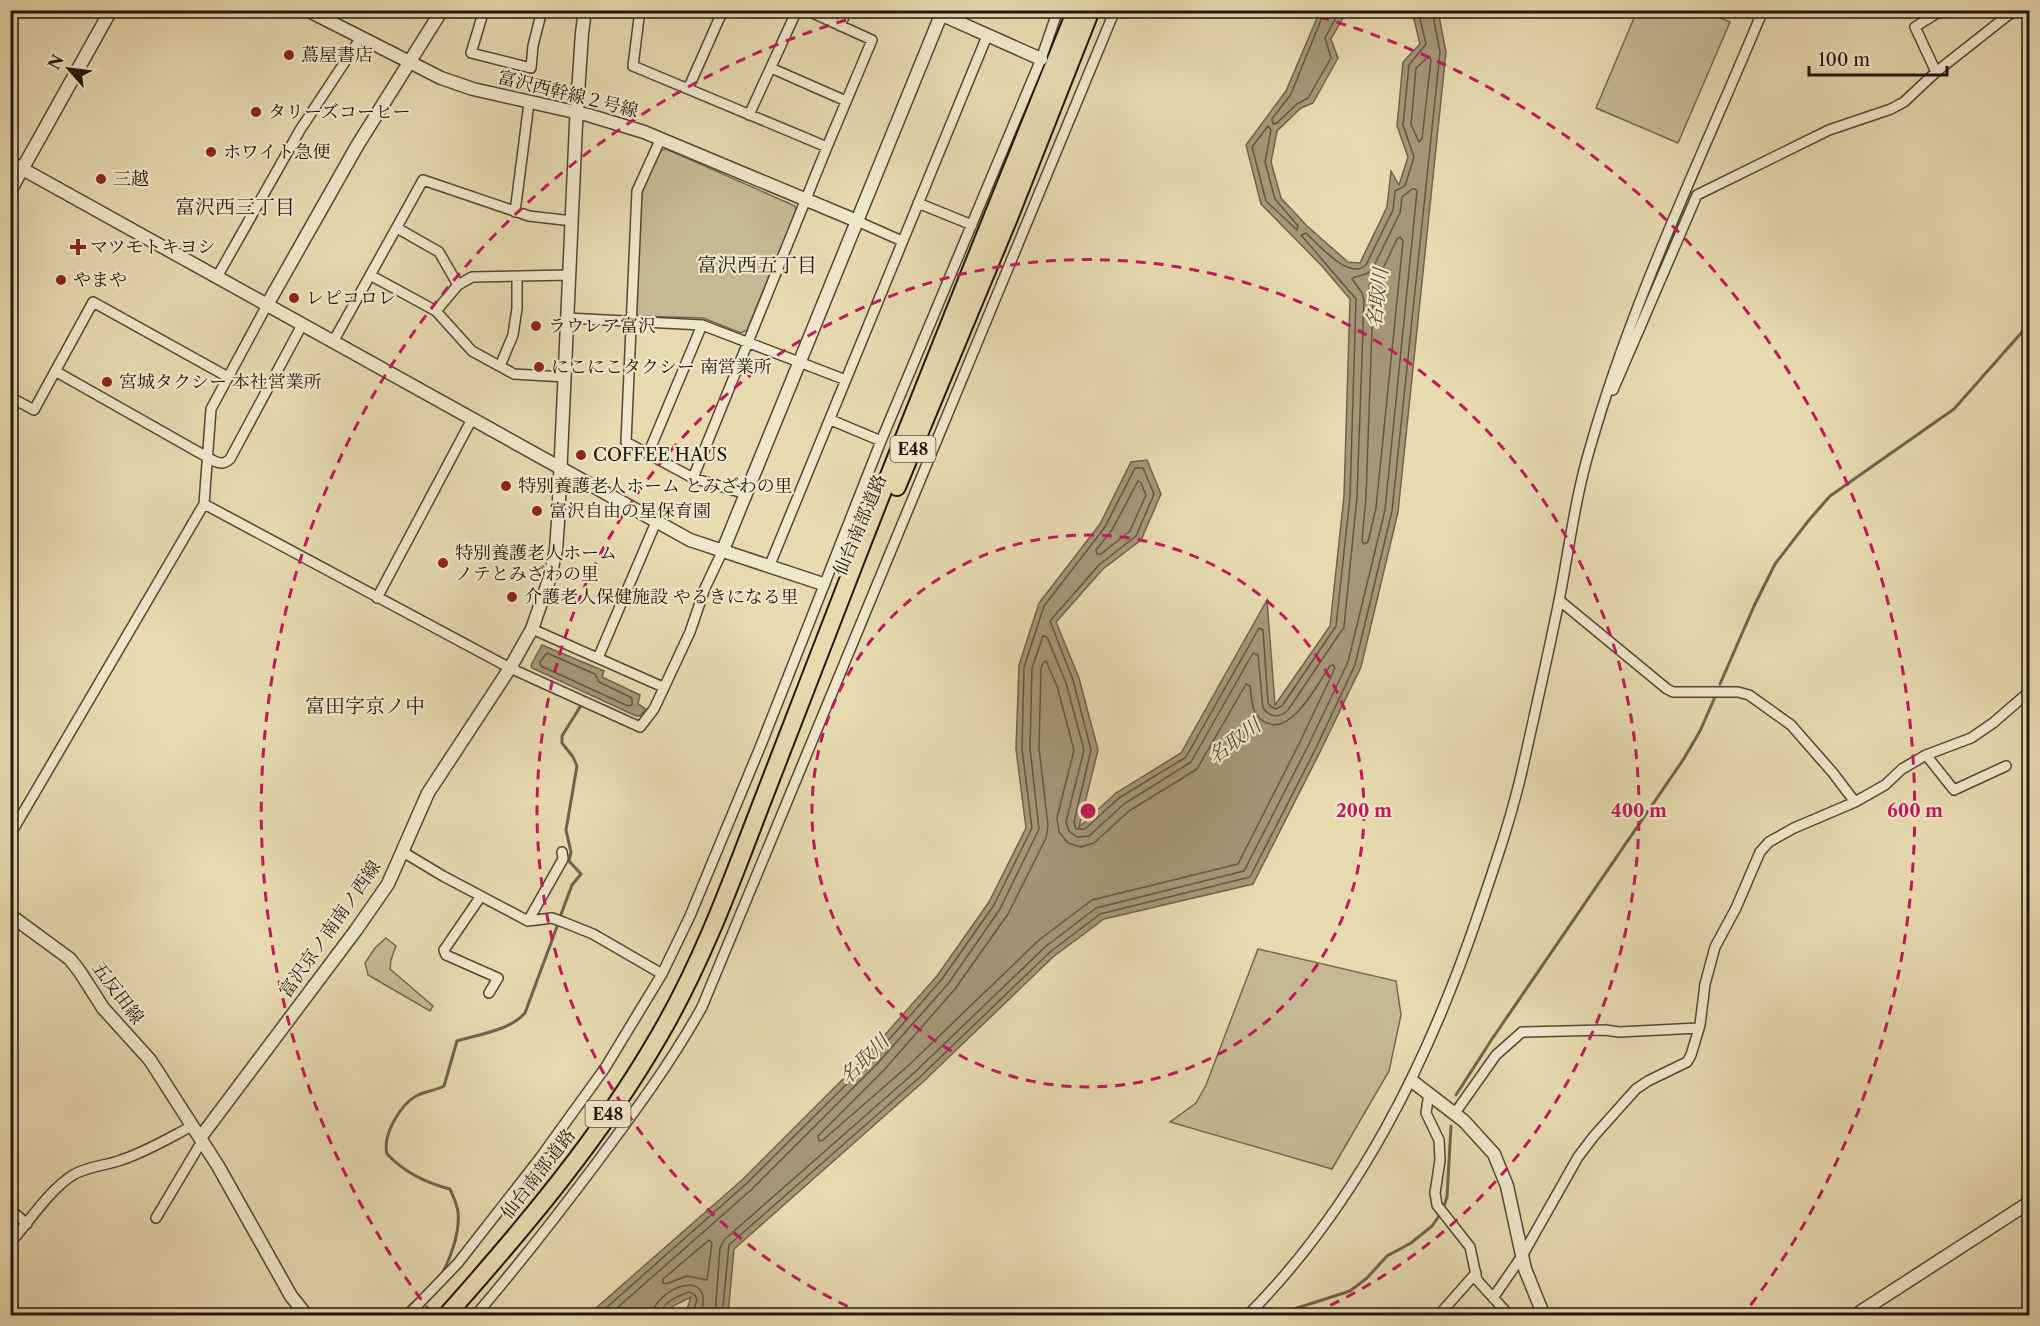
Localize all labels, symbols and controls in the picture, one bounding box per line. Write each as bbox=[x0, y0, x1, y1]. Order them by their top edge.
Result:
north arrow bbox=[39, 39, 99, 99]
scale bar bbox=[1809, 39, 1947, 77]
place label: 蔦屋書店 bbox=[301, 44, 373, 66]
marker: 蔦屋書店 bbox=[282, 48, 296, 62]
text: 100 m bbox=[1818, 49, 1870, 71]
text: N bbox=[44, 51, 68, 73]
street label: 富沢西幹線２号線 bbox=[495, 66, 641, 122]
place label: タリーズコーヒー bbox=[268, 101, 410, 123]
marker: タリーズコーヒー bbox=[249, 105, 263, 119]
place label: ホワイト急便 bbox=[223, 141, 330, 163]
marker: ホワイト急便 bbox=[204, 145, 218, 159]
place label: 三越 bbox=[113, 168, 149, 190]
marker: 三越 bbox=[94, 172, 108, 186]
district label: 富沢西三丁目 bbox=[175, 195, 295, 219]
place label: マツモトキヨシ bbox=[90, 236, 215, 258]
marker: マツモトキヨシ bbox=[71, 240, 85, 254]
district label: 富沢西五丁目 bbox=[697, 253, 817, 277]
water label: 名取川 bbox=[1361, 265, 1393, 329]
place label: やまや bbox=[73, 269, 127, 291]
marker: やまや bbox=[54, 273, 68, 287]
place label: レピコロレ bbox=[306, 287, 396, 309]
marker: レピコロレ bbox=[287, 291, 301, 305]
place label: ラウレア富沢 bbox=[548, 315, 656, 337]
marker: ラウレア富沢 bbox=[529, 319, 543, 333]
place label: にこにこタクシー 南営業所 bbox=[551, 356, 772, 378]
marker: にこにこタクシー 南営業所 bbox=[532, 360, 546, 374]
place label: 宮城タクシー 本社営業所 bbox=[119, 371, 322, 393]
marker: 宮城タクシー 本社営業所 bbox=[100, 375, 114, 389]
road number: E48 bbox=[890, 436, 936, 462]
place label: COFFEE HAUS bbox=[593, 444, 727, 466]
marker: COFFEE HAUS bbox=[574, 448, 588, 462]
street label: 仙台南部道路 bbox=[829, 471, 891, 579]
place label: 特別養護老人ホーム とみざわの里 bbox=[518, 475, 793, 497]
marker: 特別養護老人ホーム とみざわの里 bbox=[499, 479, 513, 493]
place label: 富沢自由の星保育園 bbox=[549, 500, 711, 522]
marker: 富沢自由の星保育園 bbox=[530, 504, 544, 518]
place label: 特別養護老人ホーム ノテとみざわの里 bbox=[455, 542, 617, 585]
marker: 特別養護老人ホーム ノテとみざわの里 bbox=[436, 556, 450, 570]
place label: 介護老人保健施設 やるきになる里 bbox=[524, 586, 799, 608]
marker: 介護老人保健施設 やるきになる里 bbox=[505, 590, 519, 604]
district label: 富田字京ノ中 bbox=[305, 694, 425, 718]
water label: 名取川 bbox=[1203, 712, 1267, 769]
text: 200 m bbox=[1336, 800, 1392, 822]
text: 400 m bbox=[1611, 800, 1667, 822]
text: 600 m bbox=[1887, 800, 1943, 822]
centre of rings bbox=[1078, 801, 1098, 821]
street label: 富沢京ノ南南ノ西線 bbox=[275, 856, 385, 1002]
street label: 五反田線 bbox=[88, 958, 148, 1028]
water label: 名取川 bbox=[834, 1028, 895, 1089]
road number: E48 bbox=[586, 1101, 630, 1127]
street label: 仙台南部道路 bbox=[496, 1125, 580, 1223]

